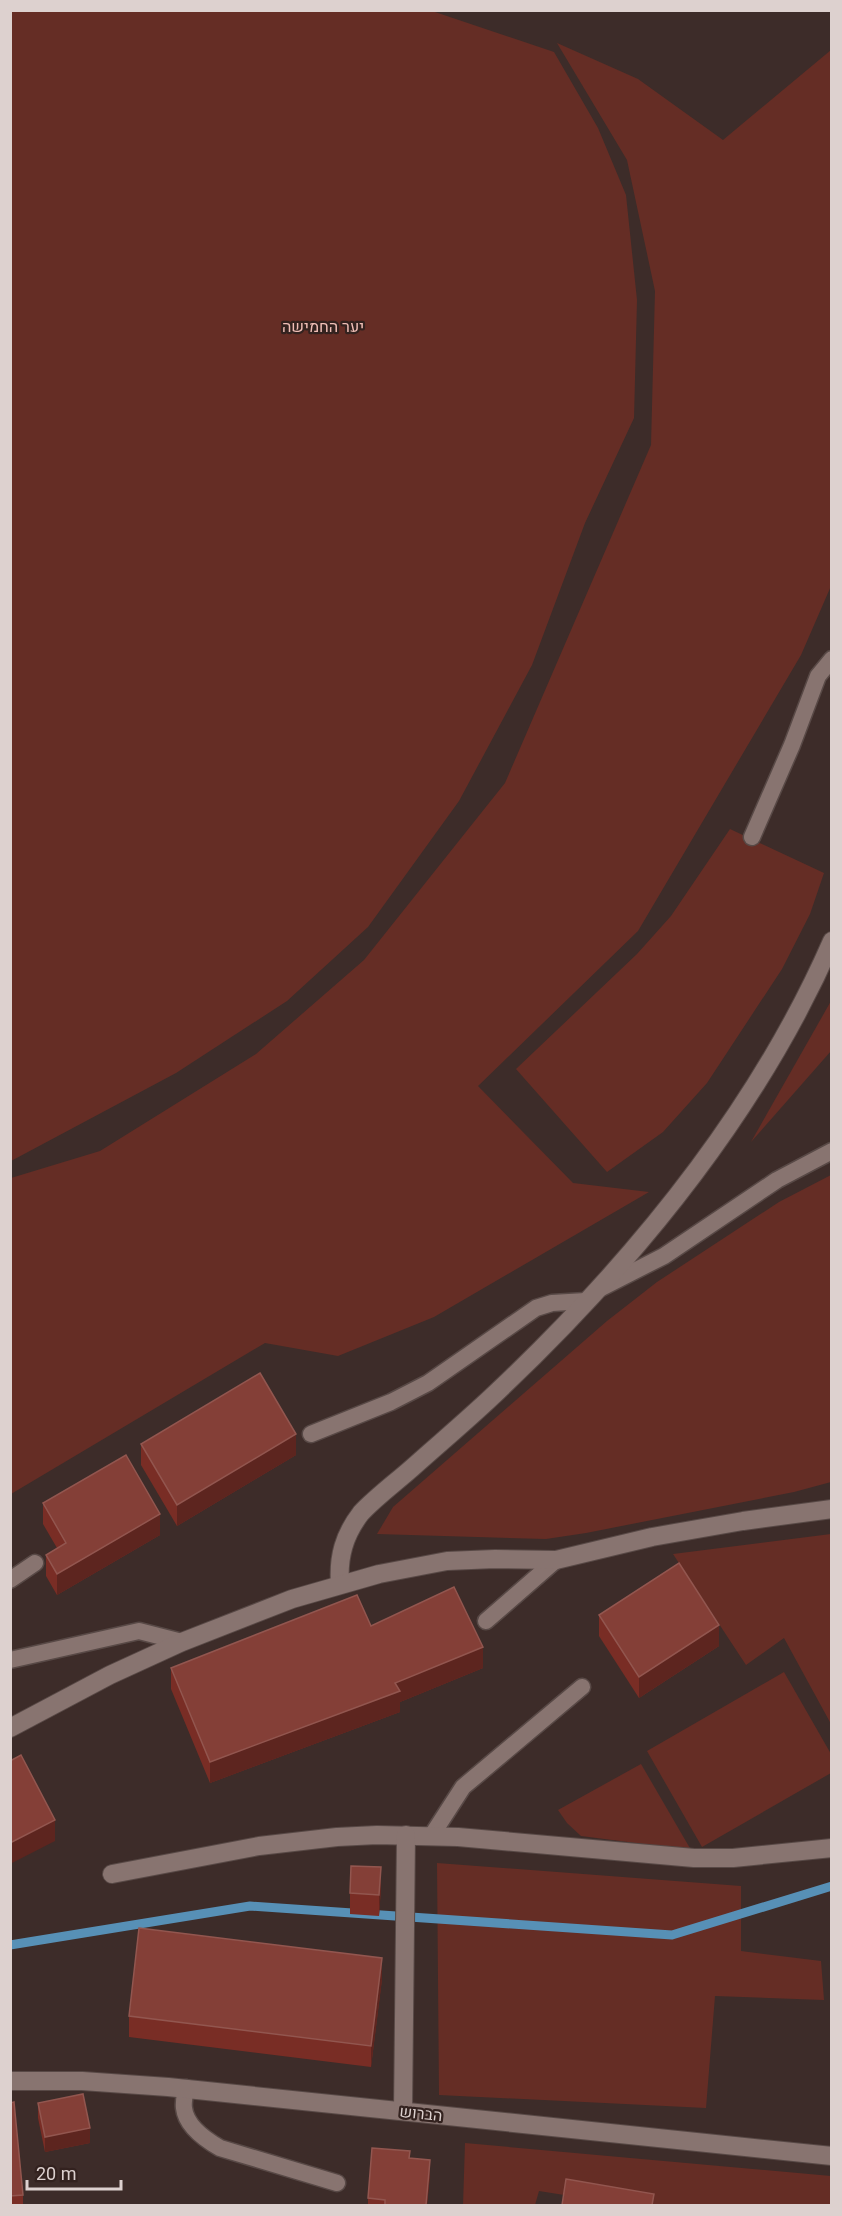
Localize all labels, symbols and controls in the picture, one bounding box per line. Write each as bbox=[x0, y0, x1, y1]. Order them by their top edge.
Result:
park label: יער החמישה bbox=[282, 317, 364, 336]
street label: הברוש bbox=[399, 2102, 443, 2125]
scale bar bbox=[27, 2153, 122, 2191]
text: 20 m bbox=[36, 2163, 76, 2184]

